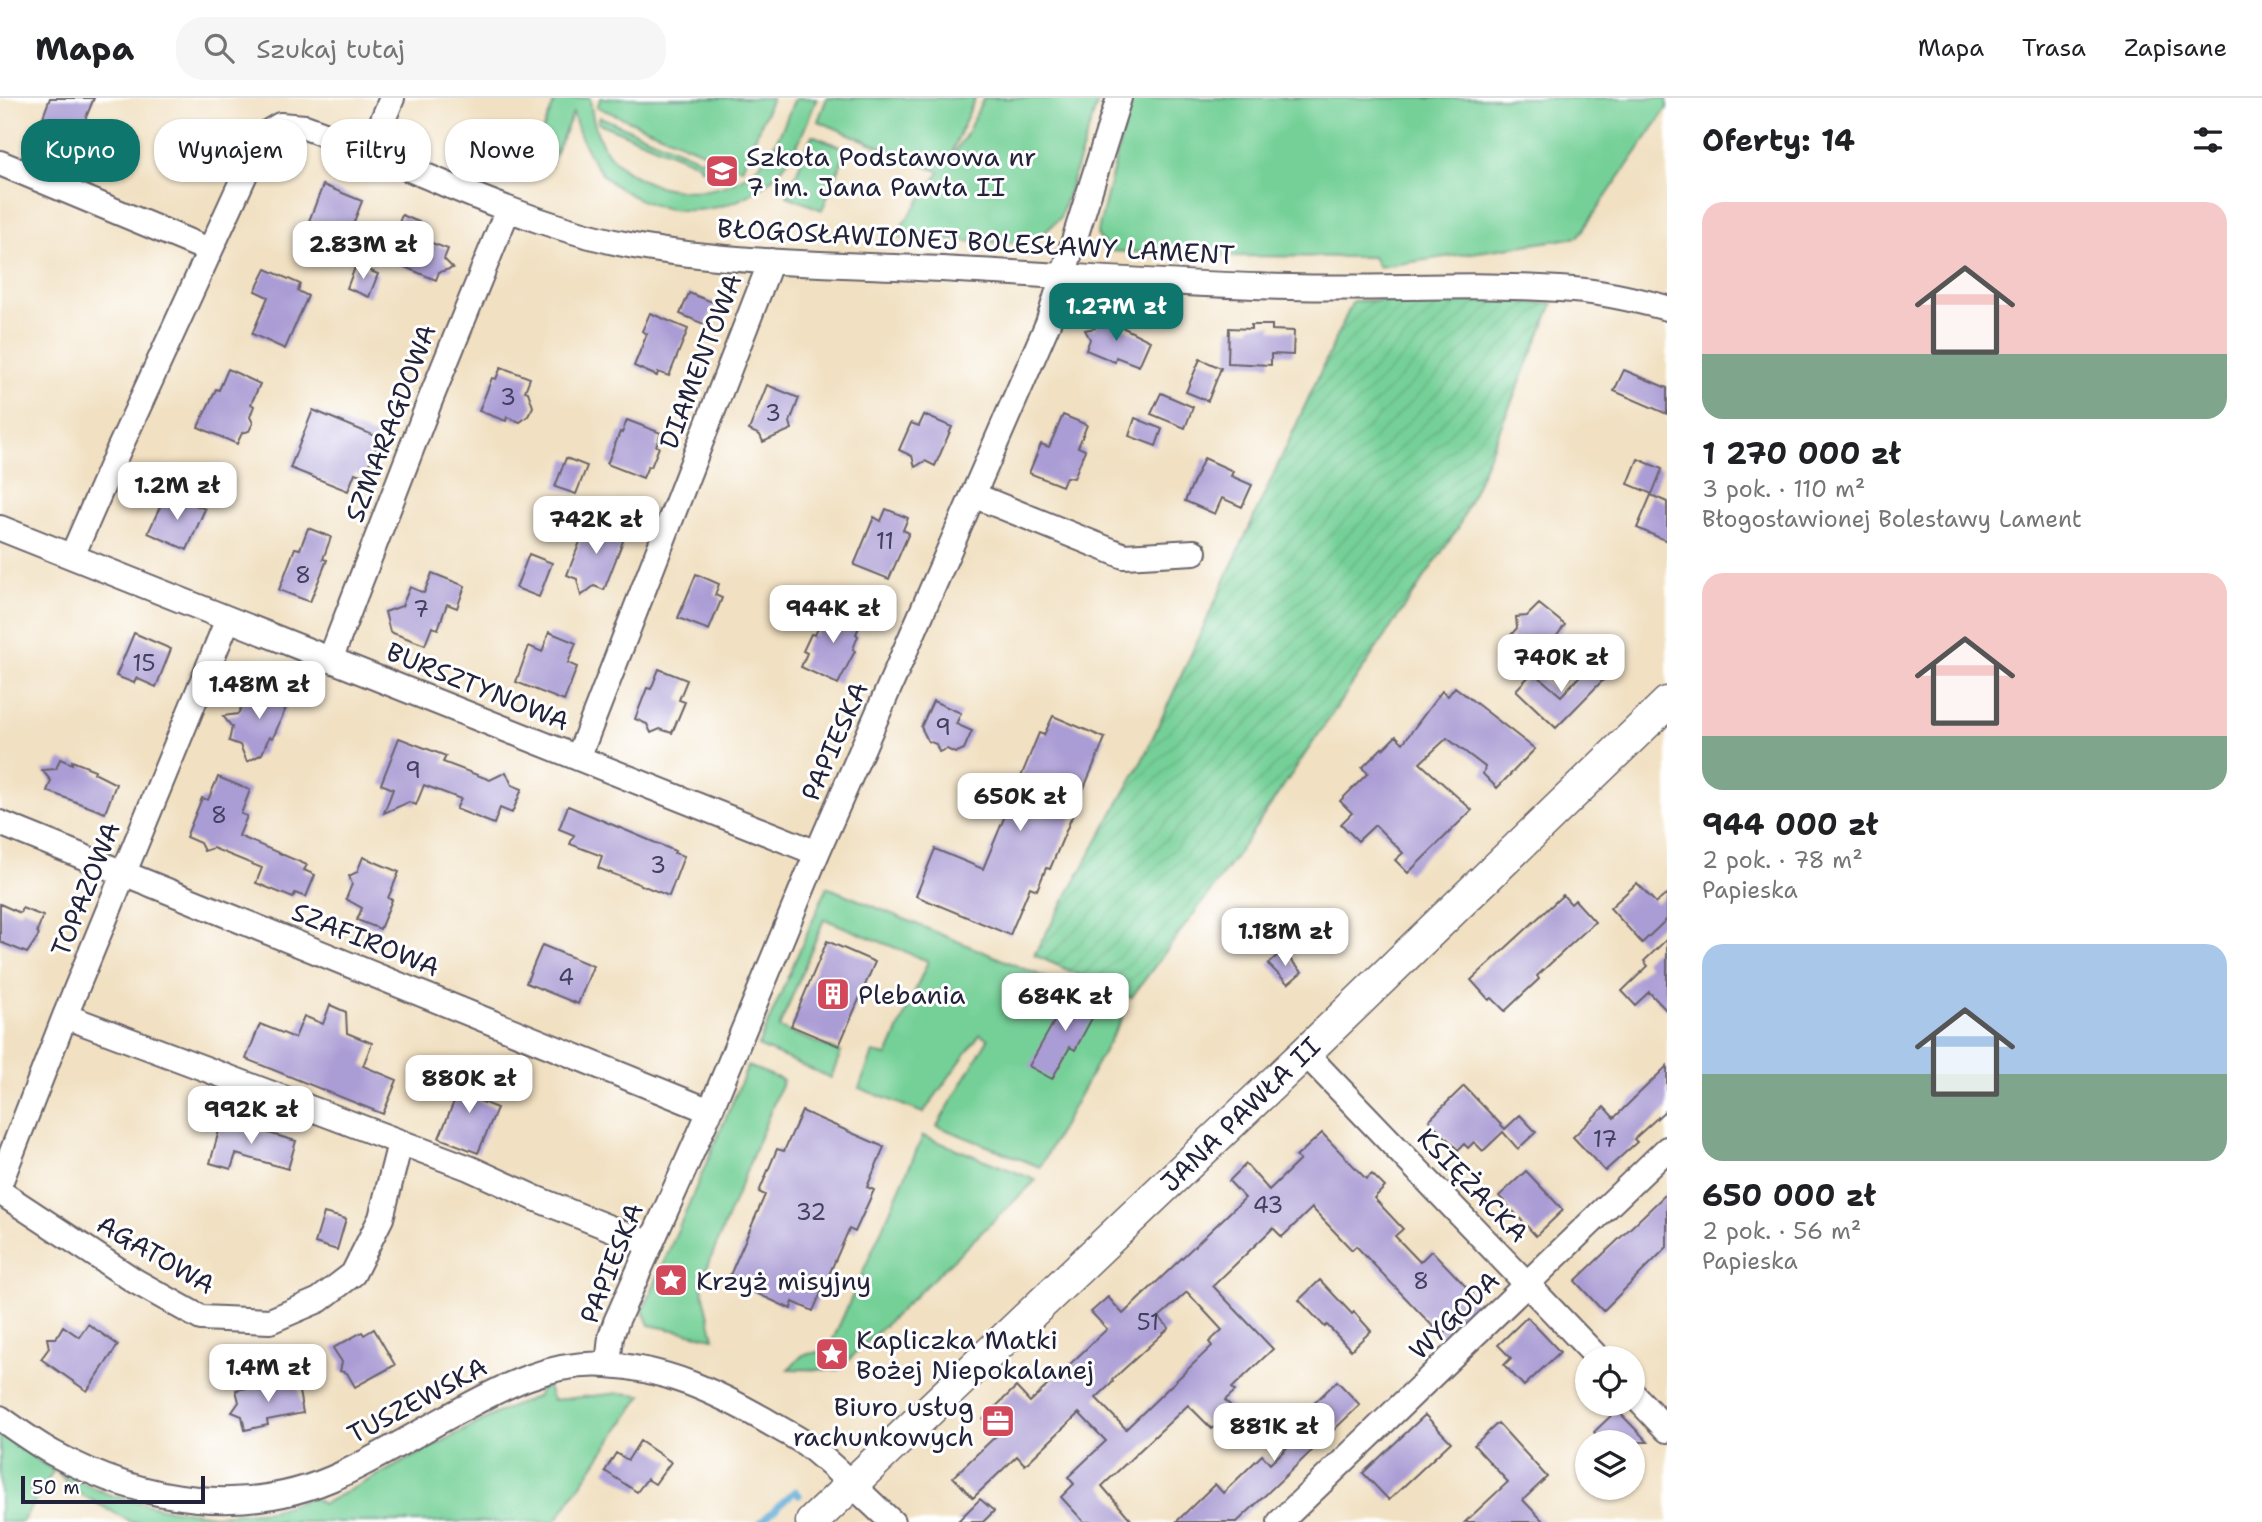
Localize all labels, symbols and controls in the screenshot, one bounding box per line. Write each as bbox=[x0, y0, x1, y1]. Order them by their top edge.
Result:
search box bbox=[176, 17, 666, 80]
text: Mapa bbox=[35, 26, 134, 71]
icon: search bbox=[200, 29, 238, 67]
text: Szukaj tutaj bbox=[256, 31, 405, 66]
text: Mapa bbox=[1918, 32, 1984, 64]
text: Trasa bbox=[2022, 32, 2086, 64]
text: Zapisane bbox=[2124, 32, 2227, 64]
chip: Kupno bbox=[21, 119, 140, 182]
chip: Wynajem bbox=[154, 119, 307, 182]
chip: Filtry bbox=[321, 119, 431, 182]
chip: Nowe bbox=[445, 119, 559, 182]
text: Oferty: 14 bbox=[1702, 120, 1855, 161]
icon: filters bbox=[2189, 121, 2227, 159]
place label: Szkoła Podstawowa nr 7 im. Jana Pawła II bbox=[746, 139, 1036, 204]
school or university icon: Szkoła Podstawowa nr 7 im. Jana Pawła II bbox=[703, 152, 741, 190]
street label: BŁOGOSŁAWIONEJ BOLESŁAWY LAMENT bbox=[716, 210, 1236, 272]
pin: 2.83M zł bbox=[291, 222, 435, 281]
text: 2.83M zł bbox=[309, 229, 417, 259]
icon: home bbox=[1902, 247, 2028, 373]
street label: DIAMENTOWA bbox=[651, 268, 749, 454]
pin: 1.27M zł bbox=[1044, 284, 1188, 343]
text: 1.27M zł bbox=[1065, 291, 1167, 321]
street label: SZMARAGDOWA bbox=[336, 319, 444, 527]
house number: 3 bbox=[500, 382, 516, 412]
house number: 3 bbox=[765, 398, 781, 428]
text: 1 270 000 zł bbox=[1702, 433, 1901, 474]
pin: 1.2M zł bbox=[112, 462, 242, 522]
text: 1.2M zł bbox=[134, 470, 220, 500]
text: 3 pok. · 110 m² bbox=[1702, 474, 1865, 504]
pin: 742K zł bbox=[531, 496, 661, 556]
text: 742K zł bbox=[549, 504, 643, 534]
text: Błogosławionej Bolesławy Lament bbox=[1702, 504, 2082, 534]
house number: 11 bbox=[876, 526, 894, 556]
house number: 8 bbox=[295, 560, 311, 590]
pin: 944K zł bbox=[768, 586, 898, 645]
text: 944K zł bbox=[786, 593, 880, 623]
house number: 7 bbox=[413, 594, 429, 624]
icon: home bbox=[1902, 618, 2028, 744]
street label: BURSZTYNOWA bbox=[382, 633, 574, 739]
pin: 740K zł bbox=[1496, 634, 1626, 694]
text: 740K zł bbox=[1514, 642, 1608, 672]
house number: 15 bbox=[132, 648, 156, 678]
pin: 1.48M zł bbox=[187, 662, 331, 721]
text: 1.48M zł bbox=[208, 669, 310, 699]
street label: PAPIESKA bbox=[792, 676, 876, 806]
house number: 9 bbox=[935, 712, 951, 742]
house number: 9 bbox=[405, 755, 421, 785]
pin: 650K zł bbox=[955, 774, 1085, 833]
text: 650K zł bbox=[973, 781, 1067, 811]
house number: 8 bbox=[211, 800, 227, 830]
text: 944 000 zł bbox=[1702, 804, 1878, 845]
street label: TOPAZOWA bbox=[42, 817, 128, 961]
text: 2 pok. · 78 m² bbox=[1702, 845, 1863, 875]
house number: 3 bbox=[650, 850, 666, 880]
text: Papieska bbox=[1702, 875, 1798, 905]
street label: SZAFIROWA bbox=[287, 894, 445, 984]
pin: 1.18M zł bbox=[1213, 908, 1357, 968]
text: 1.18M zł bbox=[1237, 916, 1333, 946]
house number: 4 bbox=[558, 962, 574, 992]
pin: 684K zł bbox=[1000, 974, 1130, 1033]
building icon: Plebania bbox=[814, 975, 852, 1013]
place label: Plebania bbox=[858, 977, 965, 1012]
text: 684K zł bbox=[1018, 981, 1112, 1011]
icon: home bbox=[1902, 989, 2028, 1115]
street label: JANA PAWŁA II bbox=[1153, 1029, 1327, 1199]
pin: 880K zł bbox=[404, 1056, 534, 1115]
text: 880K zł bbox=[421, 1063, 517, 1093]
pin: 992K zł bbox=[186, 1086, 316, 1146]
text: 992K zł bbox=[204, 1094, 298, 1124]
street label: KSIĘŻACKA bbox=[1410, 1120, 1536, 1250]
house number: 17 bbox=[1593, 1124, 1617, 1154]
text: 650 000 zł bbox=[1702, 1175, 1876, 1216]
house number: 43 bbox=[1253, 1190, 1283, 1220]
house number: 32 bbox=[796, 1197, 826, 1227]
street label: PAPIESKA bbox=[571, 1198, 651, 1328]
street label: AGATOWA bbox=[91, 1206, 221, 1302]
text: 2 pok. · 56 m² bbox=[1702, 1216, 1861, 1246]
text: Papieska bbox=[1702, 1246, 1798, 1276]
place icon: Krzyż misyjny bbox=[652, 1261, 690, 1299]
place label: Krzyż misyjny bbox=[696, 1263, 871, 1298]
street label: WYGODA bbox=[1401, 1263, 1507, 1367]
house number: 8 bbox=[1413, 1266, 1429, 1296]
house number: 51 bbox=[1137, 1307, 1159, 1337]
place label: Kapliczka Matki Bożej Niepokalanej bbox=[856, 1322, 1094, 1387]
place icon: Kapliczka Matki Bożej Niepokalanej bbox=[813, 1335, 851, 1373]
pin: 1.4M zł bbox=[203, 1344, 333, 1404]
map controls bbox=[1575, 1346, 1645, 1500]
button: locate bbox=[1575, 1346, 1645, 1416]
street label: TUSZEWSKA bbox=[341, 1349, 493, 1451]
text: 1.4M zł bbox=[225, 1352, 311, 1382]
place label: Biuro usług rachunkowych bbox=[793, 1389, 974, 1454]
office icon: Biuro usług rachunkowych bbox=[979, 1402, 1017, 1440]
pin: 881K zł bbox=[1209, 1404, 1339, 1463]
text: 881K zł bbox=[1229, 1411, 1319, 1441]
button: layers bbox=[1575, 1430, 1645, 1500]
scale bar bbox=[21, 1473, 205, 1505]
text: 50 m bbox=[32, 1475, 80, 1500]

